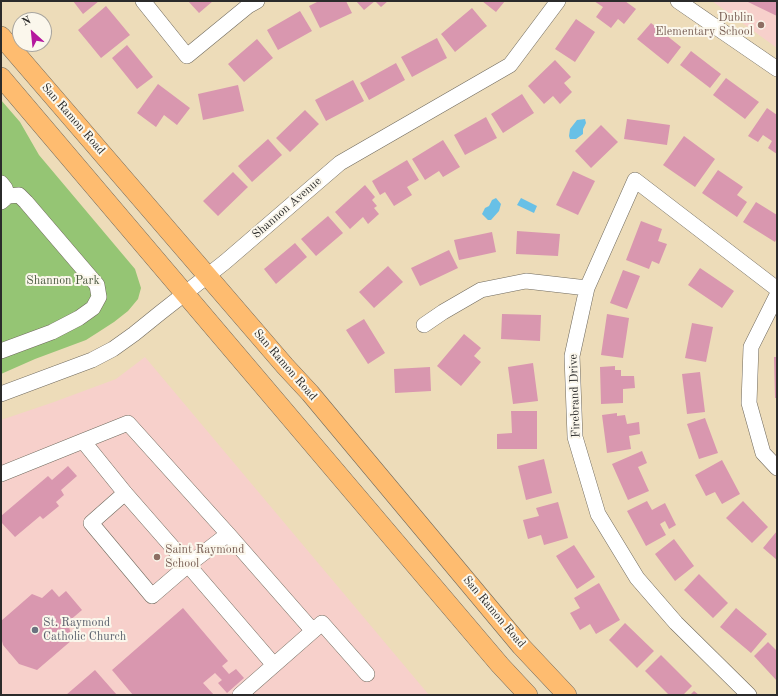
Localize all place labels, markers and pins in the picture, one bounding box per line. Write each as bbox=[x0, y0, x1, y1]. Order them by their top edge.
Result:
place label: Dublin Elementary School bbox=[655, 11, 753, 39]
marker: Dublin Elementary School bbox=[756, 20, 766, 30]
place label: Saint Raymond School bbox=[165, 543, 245, 571]
marker: Saint Raymond School bbox=[152, 552, 162, 562]
place label: St. Raymond Catholic Church bbox=[43, 616, 126, 644]
marker: St. Raymond Catholic Church bbox=[30, 625, 40, 635]

